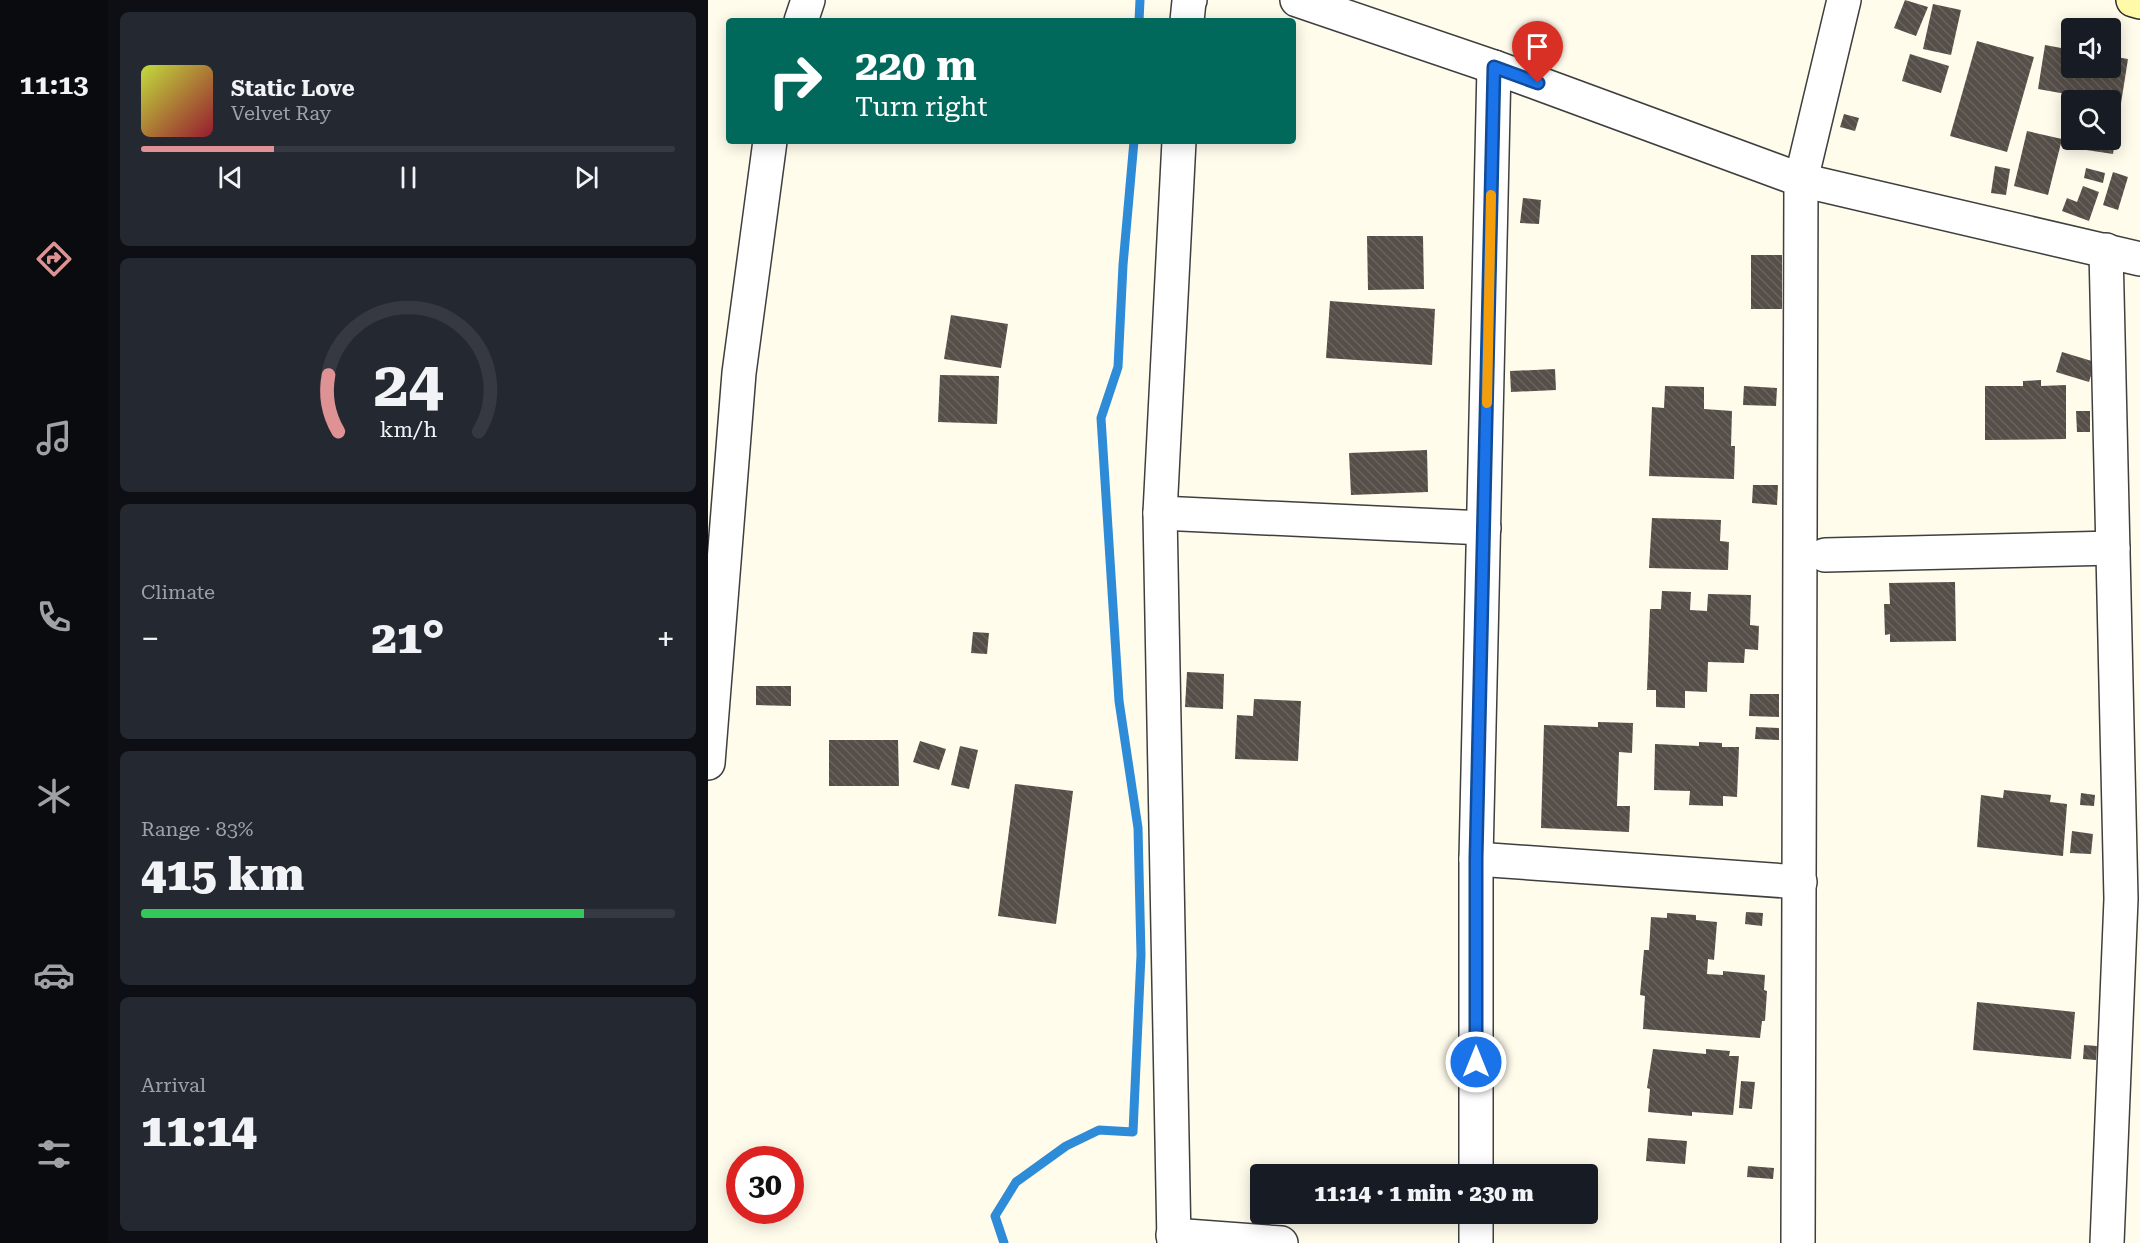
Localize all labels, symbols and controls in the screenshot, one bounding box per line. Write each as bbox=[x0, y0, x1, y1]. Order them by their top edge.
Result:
map controls bbox=[2061, 18, 2121, 150]
button: sound bbox=[2061, 18, 2121, 78]
pin bbox=[1512, 21, 1563, 83]
icon: arrive bbox=[1521, 30, 1554, 63]
text: 220 m bbox=[855, 41, 977, 90]
icon: right bbox=[756, 42, 834, 120]
text: 11:13 bbox=[20, 69, 88, 101]
text: Static Love bbox=[231, 76, 355, 101]
button: search bbox=[2061, 90, 2121, 150]
text: Turn right bbox=[855, 91, 988, 123]
text: Velvet Ray bbox=[231, 101, 331, 125]
icon: previous bbox=[214, 161, 247, 194]
icon: pause bbox=[392, 161, 425, 194]
icon: next bbox=[570, 161, 603, 194]
icon: directions bbox=[33, 238, 75, 280]
text: 24 bbox=[373, 348, 443, 421]
icon: music bbox=[33, 417, 75, 459]
text: km/h bbox=[379, 418, 437, 443]
text: Climate bbox=[141, 580, 215, 604]
icon: phone bbox=[33, 596, 75, 638]
text: 21° bbox=[372, 611, 445, 664]
text: − bbox=[141, 619, 159, 658]
text: + bbox=[657, 619, 675, 658]
icon: climate bbox=[33, 775, 75, 817]
text: Range · 83% bbox=[141, 817, 253, 841]
text: 415 km bbox=[141, 848, 304, 901]
icon: car bbox=[33, 954, 75, 996]
position arrow bbox=[1444, 1030, 1508, 1094]
text: Arrival bbox=[141, 1073, 206, 1097]
text: 11:14 bbox=[141, 1104, 257, 1157]
icon: filters bbox=[33, 1133, 75, 1175]
speed limit sign: 30 bbox=[726, 1146, 804, 1224]
text: 11:14 · 1 min · 230 m bbox=[1314, 1181, 1534, 1206]

